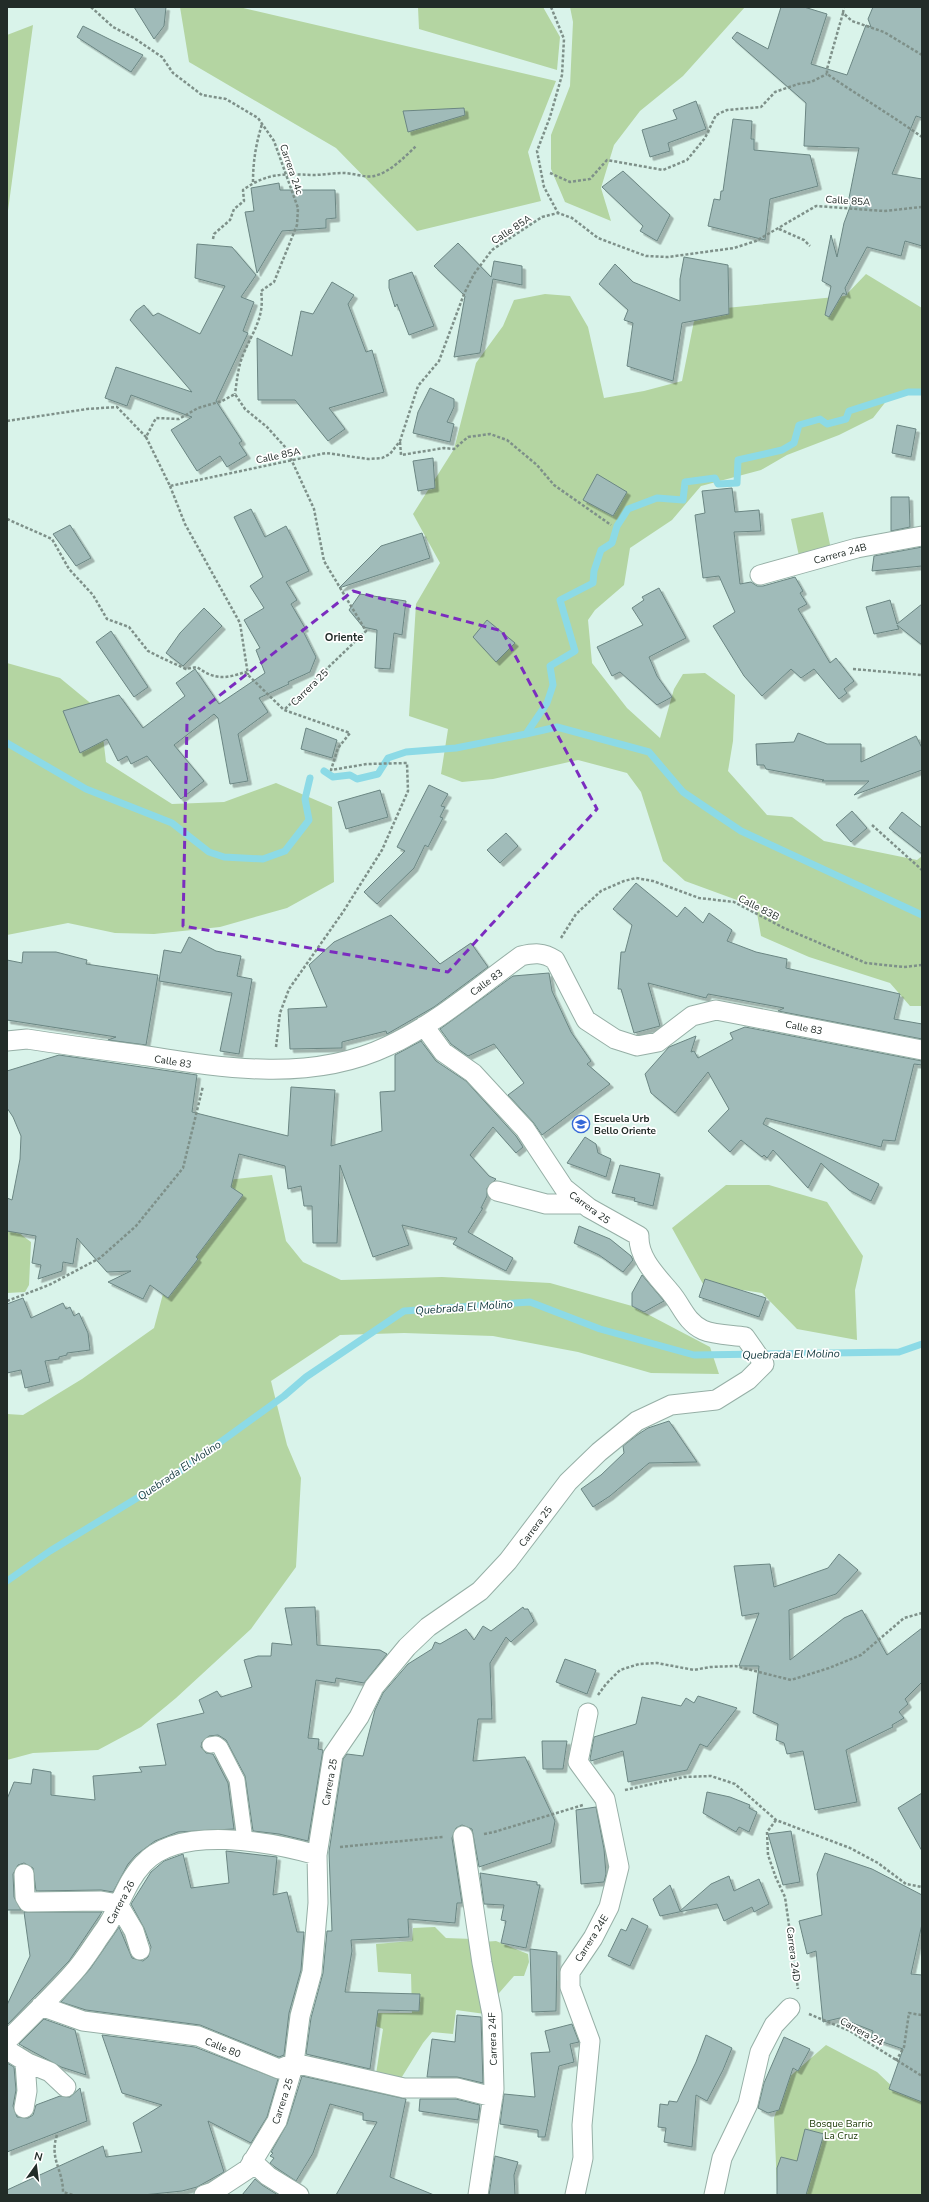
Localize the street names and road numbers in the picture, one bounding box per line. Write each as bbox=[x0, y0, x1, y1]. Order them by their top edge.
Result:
street label: Carrera 24c bbox=[276, 142, 306, 197]
street label: Calle 85A bbox=[825, 192, 872, 210]
street label: Calle 85A bbox=[489, 211, 535, 248]
street label: Calle 85A bbox=[255, 444, 302, 467]
street label: Carrera 24B bbox=[812, 540, 869, 568]
street label: Carrera 25 bbox=[288, 666, 332, 709]
street label: Calle 83B bbox=[736, 892, 782, 924]
street label: Calle 83 bbox=[467, 966, 506, 1000]
street label: Calle 83 bbox=[784, 1018, 824, 1038]
street label: Calle 83 bbox=[153, 1052, 193, 1072]
street label: Carrera 25 bbox=[566, 1188, 613, 1227]
street label: Carrera 25 bbox=[516, 1503, 556, 1550]
street label: Carrera 25 bbox=[319, 1757, 341, 1807]
street label: Carrera 26 bbox=[104, 1878, 138, 1927]
street label: Carrera 24E bbox=[572, 1912, 612, 1965]
street label: Carrera 24D bbox=[783, 1926, 803, 1982]
street label: Carrera 24F bbox=[485, 2012, 501, 2066]
street label: Carrera 24 bbox=[837, 2014, 886, 2050]
street label: Calle 80 bbox=[203, 2034, 243, 2061]
street label: Carrera 25 bbox=[269, 2076, 297, 2126]

